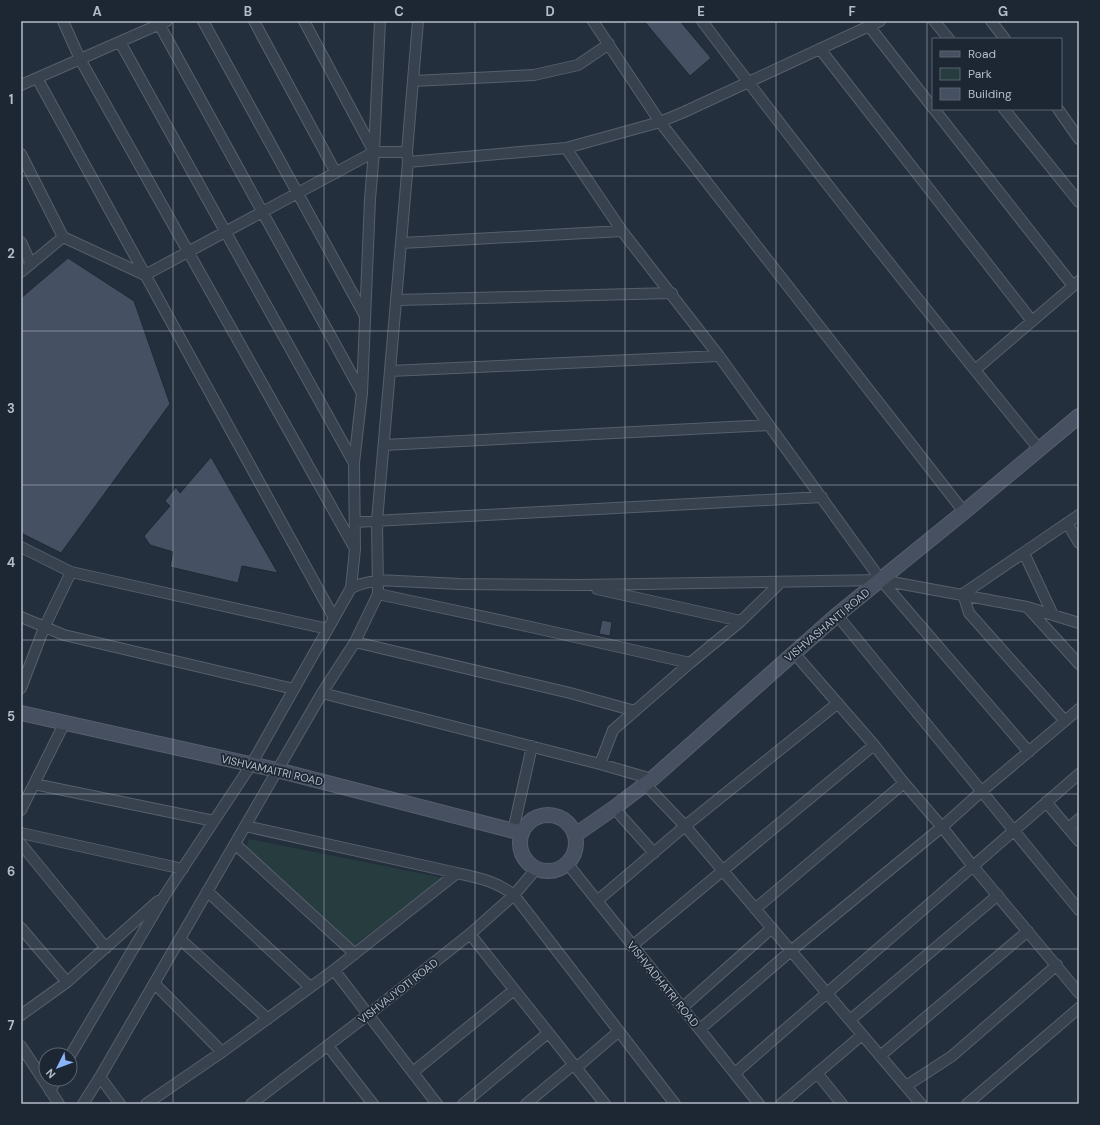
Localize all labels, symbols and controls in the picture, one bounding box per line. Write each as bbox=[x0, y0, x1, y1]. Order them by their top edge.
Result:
text: A bbox=[92, 3, 102, 20]
text: B bbox=[244, 3, 252, 20]
text: C bbox=[394, 3, 404, 20]
text: D bbox=[545, 3, 555, 20]
text: E bbox=[697, 3, 705, 20]
text: F bbox=[848, 3, 856, 20]
text: G bbox=[998, 3, 1008, 20]
legend bbox=[932, 38, 1062, 110]
text: Road bbox=[968, 46, 996, 62]
text: Park bbox=[968, 66, 992, 82]
text: Building bbox=[968, 86, 1012, 102]
text: 1 bbox=[9, 91, 13, 108]
text: 2 bbox=[7, 245, 15, 262]
text: 3 bbox=[7, 400, 15, 417]
text: 4 bbox=[7, 554, 15, 571]
street label: VISHVASHANTI ROAD bbox=[781, 585, 873, 665]
text: 5 bbox=[7, 708, 15, 725]
street label: VISHVAMAITRI ROAD bbox=[220, 751, 325, 789]
text: 6 bbox=[7, 863, 15, 880]
street label: VISHVADHATRI ROAD bbox=[624, 938, 702, 1030]
street label: VISHVAJYOTI ROAD bbox=[355, 955, 441, 1027]
text: 7 bbox=[8, 1017, 15, 1034]
north arrow bbox=[38, 1047, 78, 1087]
text: N bbox=[43, 1066, 58, 1081]

